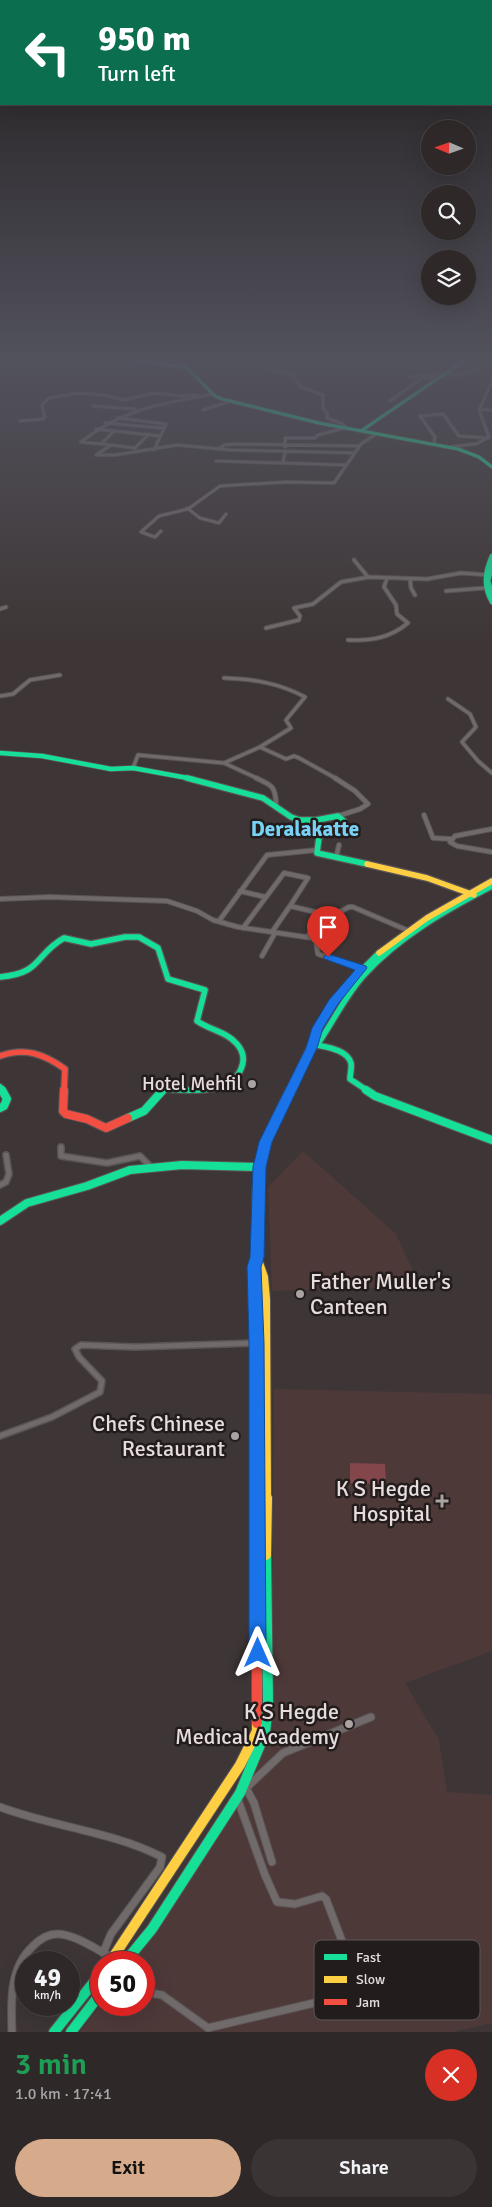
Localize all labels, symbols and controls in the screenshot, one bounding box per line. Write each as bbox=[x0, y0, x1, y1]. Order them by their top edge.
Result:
text: 950 m bbox=[98, 17, 191, 60]
icon: left bbox=[15, 20, 80, 85]
text: Turn left bbox=[98, 60, 176, 87]
north arrow bbox=[421, 120, 476, 175]
map controls bbox=[421, 120, 476, 305]
button: search bbox=[421, 185, 476, 240]
button: layers bbox=[421, 250, 476, 305]
district label: Deralakatte bbox=[251, 816, 359, 842]
pin bbox=[307, 906, 349, 957]
icon: arrive bbox=[314, 913, 342, 941]
place label: Hotel Mehfil bbox=[142, 1072, 242, 1096]
marker: Hotel Mehfil bbox=[246, 1078, 258, 1090]
place label: Father Muller's Canteen bbox=[310, 1268, 451, 1320]
marker: Father Muller's Canteen bbox=[294, 1288, 306, 1300]
place label: Chefs Chinese Restaurant bbox=[92, 1410, 225, 1462]
marker: Chefs Chinese Restaurant bbox=[229, 1430, 241, 1442]
place label: K S Hegde Hospital bbox=[336, 1475, 431, 1527]
marker: K S Hegde Hospital bbox=[435, 1494, 449, 1508]
position arrow bbox=[231, 1626, 283, 1678]
place label: K S Hegde Medical Academy bbox=[175, 1698, 340, 1750]
marker: K S Hegde Medical Academy bbox=[343, 1718, 355, 1730]
legend bbox=[314, 1940, 480, 2020]
text: Fast bbox=[356, 1949, 381, 1966]
speed limit sign: 50 bbox=[90, 1951, 155, 2016]
text: 49 bbox=[34, 1962, 61, 1993]
text: Slow bbox=[356, 1971, 385, 1988]
text: km/h bbox=[34, 1988, 61, 2003]
text: Jam bbox=[356, 1994, 380, 2011]
text: 3 min bbox=[15, 2046, 87, 2083]
button: close bbox=[425, 2049, 477, 2101]
text: 1.0 km · 17:41 bbox=[15, 2084, 112, 2104]
button: Exit bbox=[15, 2139, 241, 2197]
button: Share bbox=[251, 2139, 477, 2197]

